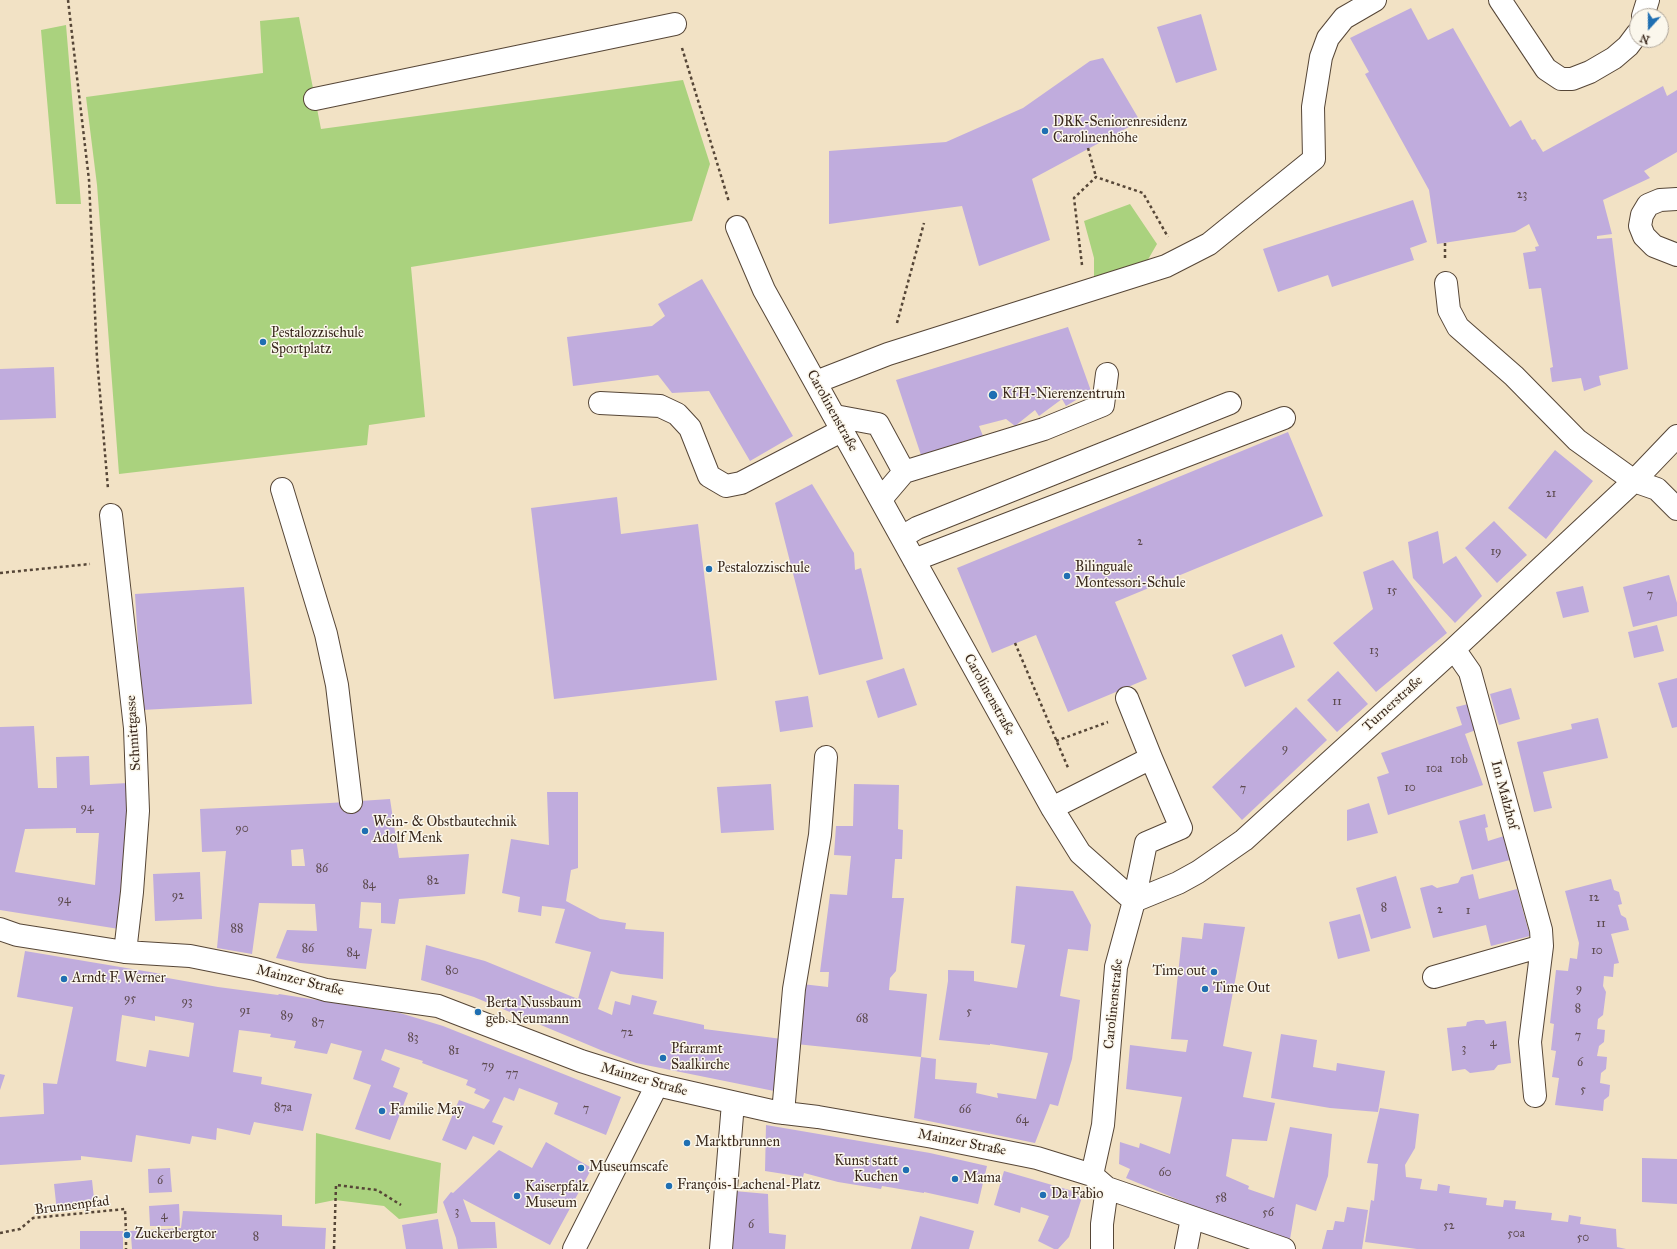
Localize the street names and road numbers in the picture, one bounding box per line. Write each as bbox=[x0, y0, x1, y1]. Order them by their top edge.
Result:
street label: Carolinenstraße bbox=[803, 367, 861, 455]
street label: Carolinenstraße bbox=[960, 651, 1018, 739]
street label: Turnerstraße bbox=[1359, 673, 1427, 735]
street label: Schmittgasse bbox=[123, 695, 145, 771]
street label: Im Malzhof bbox=[1487, 759, 1521, 831]
street label: Carolinenstraße bbox=[1101, 958, 1127, 1050]
street label: Mainzer Straße bbox=[255, 962, 345, 1000]
street label: Mainzer Straße bbox=[599, 1060, 689, 1100]
street label: Mainzer Straße bbox=[916, 1126, 1008, 1160]
street label: Brunnenpfad bbox=[34, 1193, 110, 1219]

